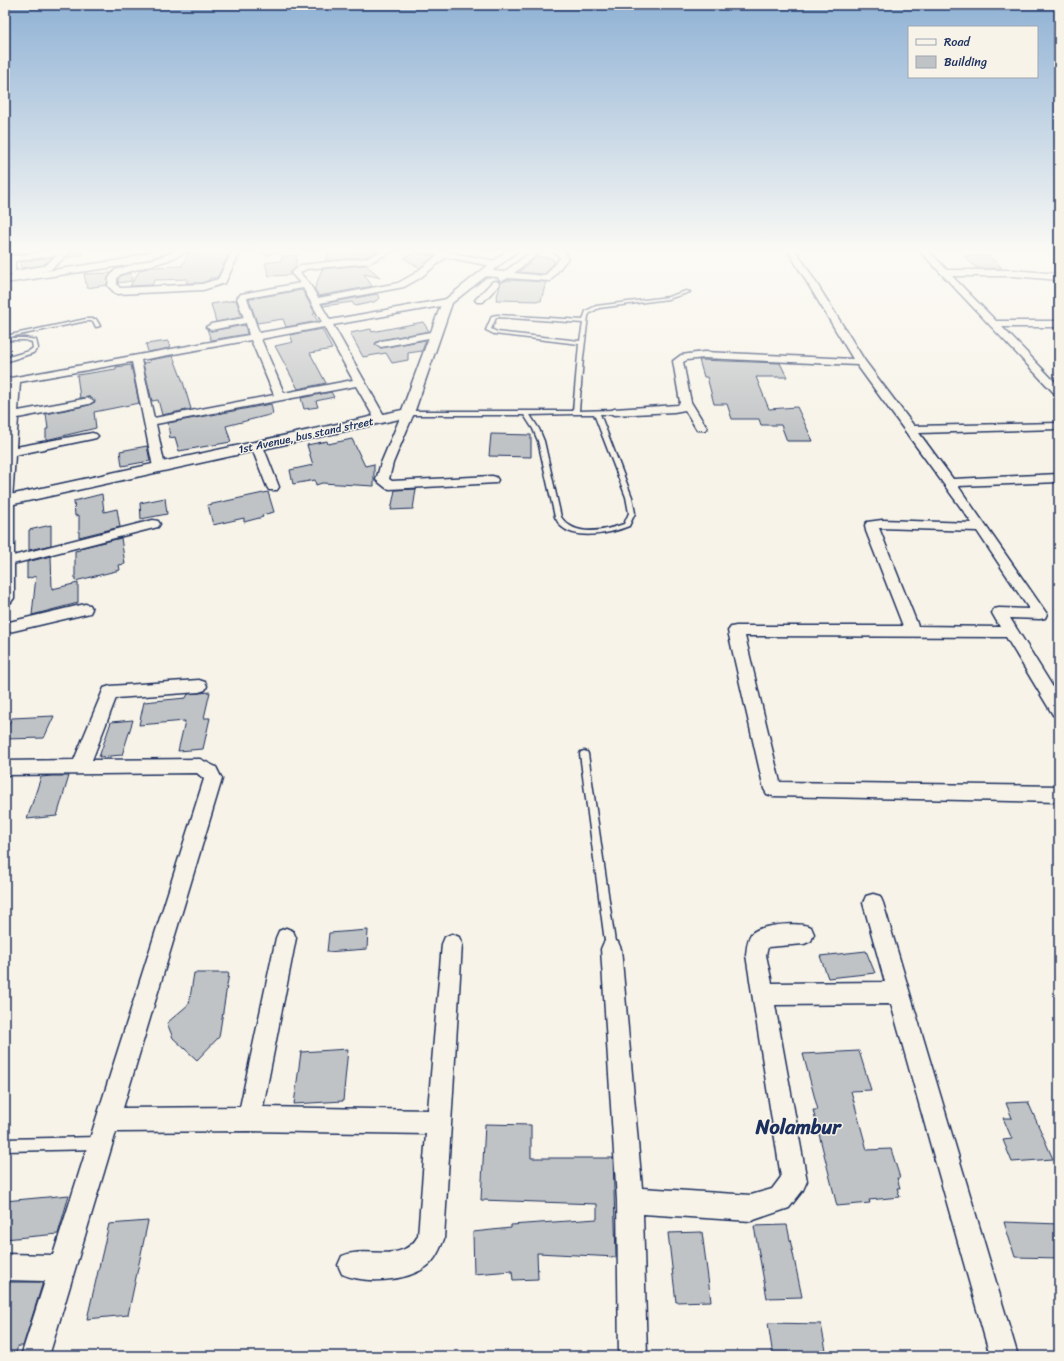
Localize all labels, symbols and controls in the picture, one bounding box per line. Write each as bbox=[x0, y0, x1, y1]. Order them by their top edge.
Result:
legend bbox=[908, 26, 1038, 78]
text: Road bbox=[944, 31, 971, 53]
text: Building bbox=[944, 51, 987, 73]
street label: 1st Avenue, bus stand street bbox=[237, 412, 376, 459]
district label: Nolambur bbox=[755, 1110, 842, 1145]

